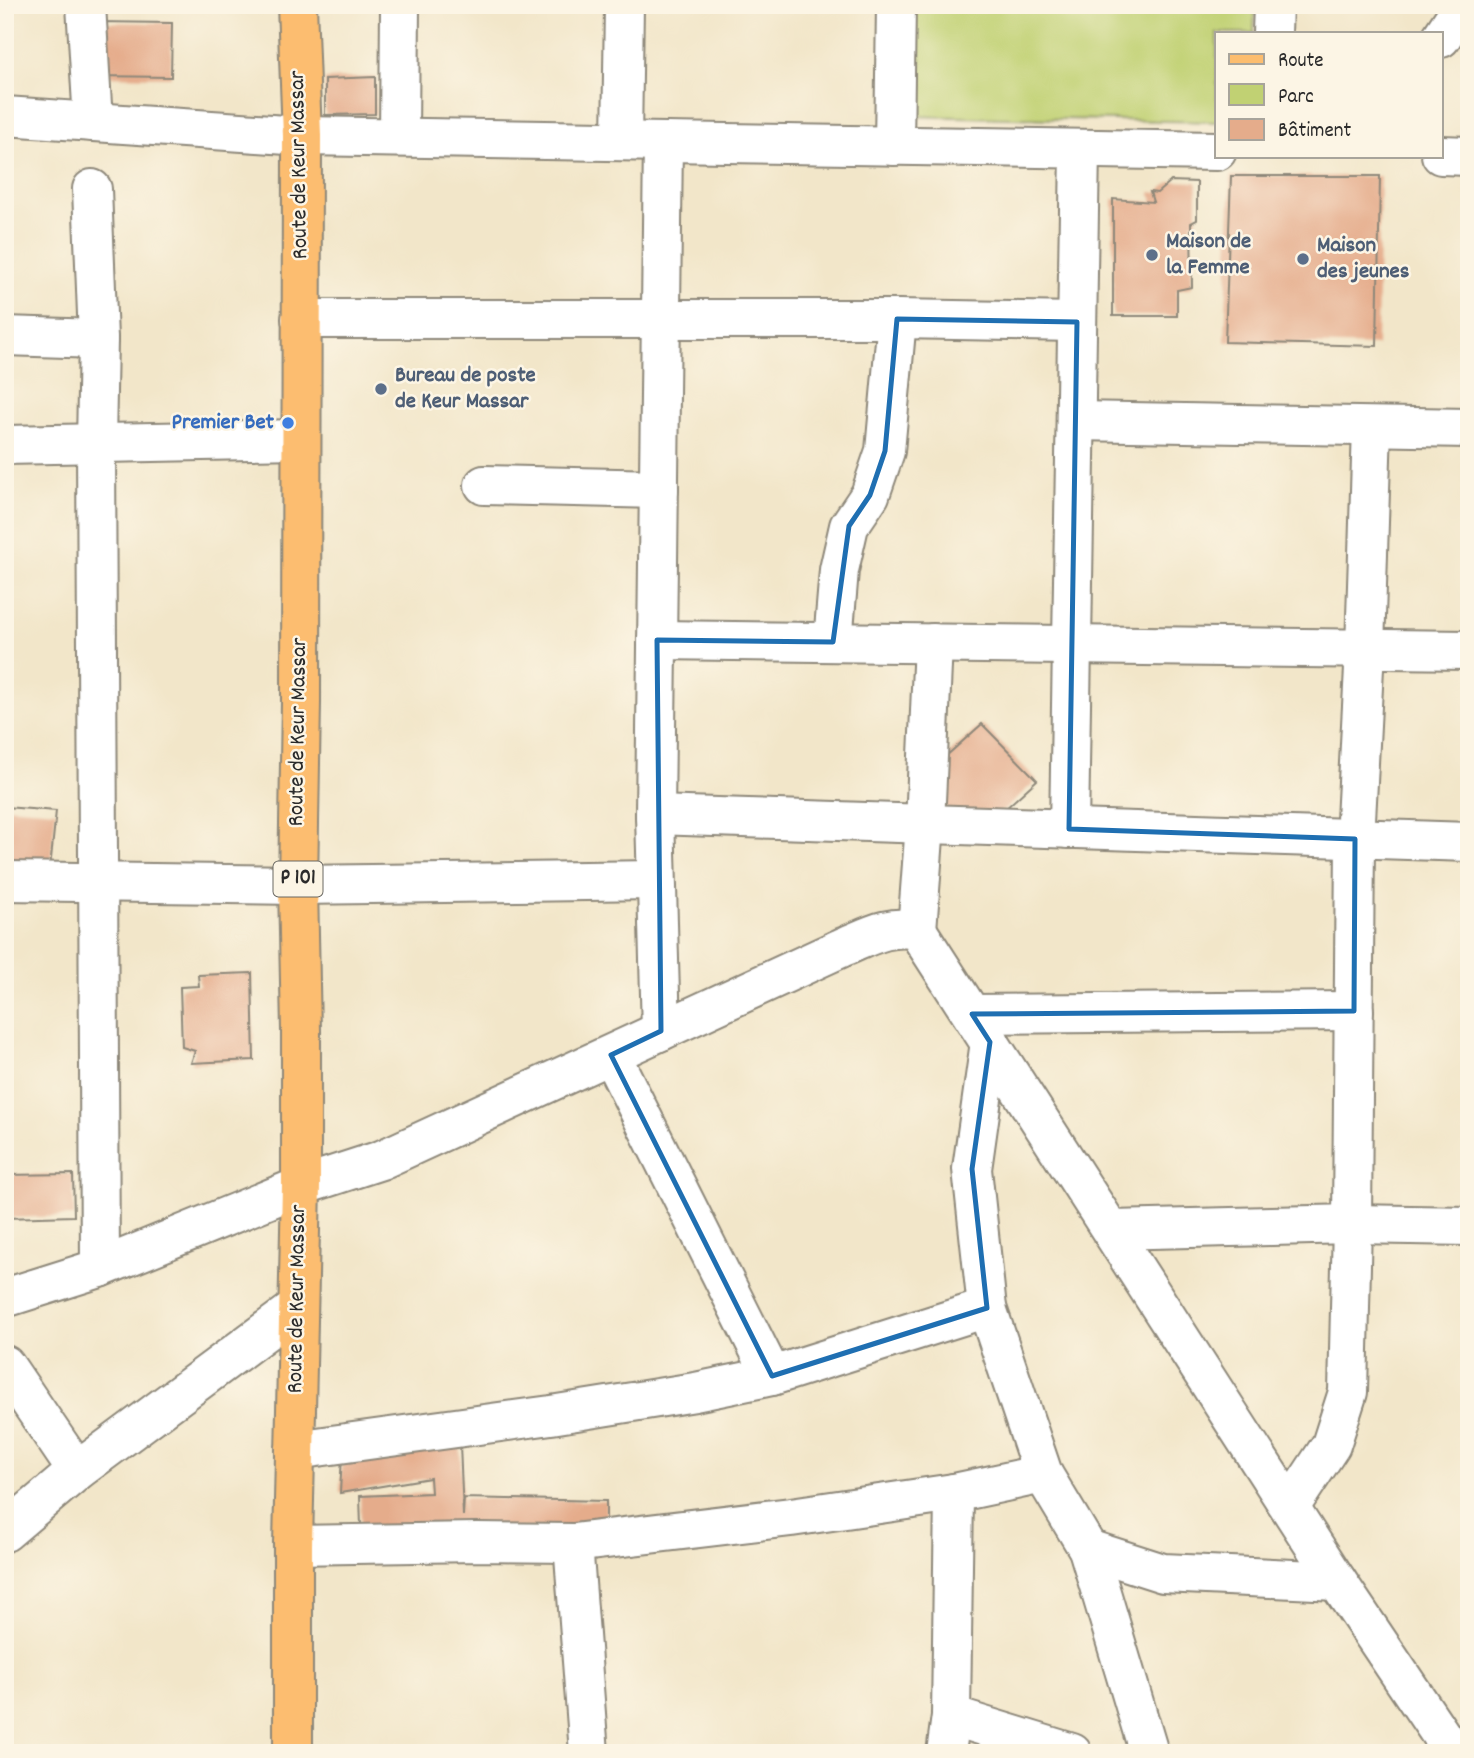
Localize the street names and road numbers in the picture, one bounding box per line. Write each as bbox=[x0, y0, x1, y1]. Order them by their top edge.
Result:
street label: Route de Keur Massar bbox=[282, 70, 318, 260]
street label: Route de Keur Massar bbox=[281, 637, 317, 827]
road number: P 101 bbox=[274, 862, 322, 896]
street label: Route de Keur Massar bbox=[280, 1204, 316, 1394]

